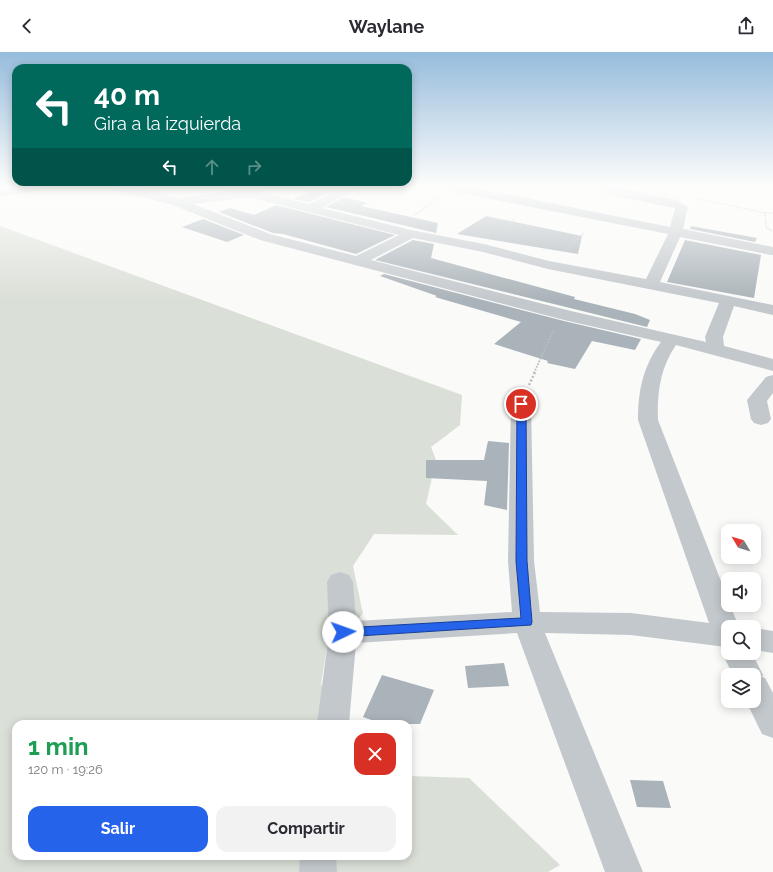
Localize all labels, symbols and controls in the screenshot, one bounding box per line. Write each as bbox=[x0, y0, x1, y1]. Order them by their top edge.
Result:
icon: back bbox=[16, 15, 38, 37]
icon: share bbox=[735, 15, 757, 37]
text: Waylane bbox=[349, 16, 424, 37]
text: 40 m bbox=[94, 79, 160, 112]
icon: left bbox=[28, 80, 80, 132]
text: Gira a la izquierda bbox=[94, 113, 241, 134]
icon: left bbox=[159, 156, 181, 178]
icon: ahead bbox=[201, 156, 223, 178]
icon: right bbox=[243, 156, 265, 178]
pin bbox=[504, 387, 538, 421]
icon: arrive bbox=[510, 393, 532, 415]
north arrow bbox=[721, 524, 761, 564]
map controls bbox=[721, 524, 761, 708]
button: sound bbox=[721, 572, 761, 612]
position arrow bbox=[322, 611, 364, 653]
button: search bbox=[721, 620, 761, 660]
button: layers bbox=[721, 668, 761, 708]
text: 1 min bbox=[28, 732, 89, 761]
button: close bbox=[354, 733, 396, 775]
text: 120 m · 19:26 bbox=[28, 762, 103, 777]
button: Salir bbox=[28, 806, 208, 852]
button: Compartir bbox=[216, 806, 396, 852]

